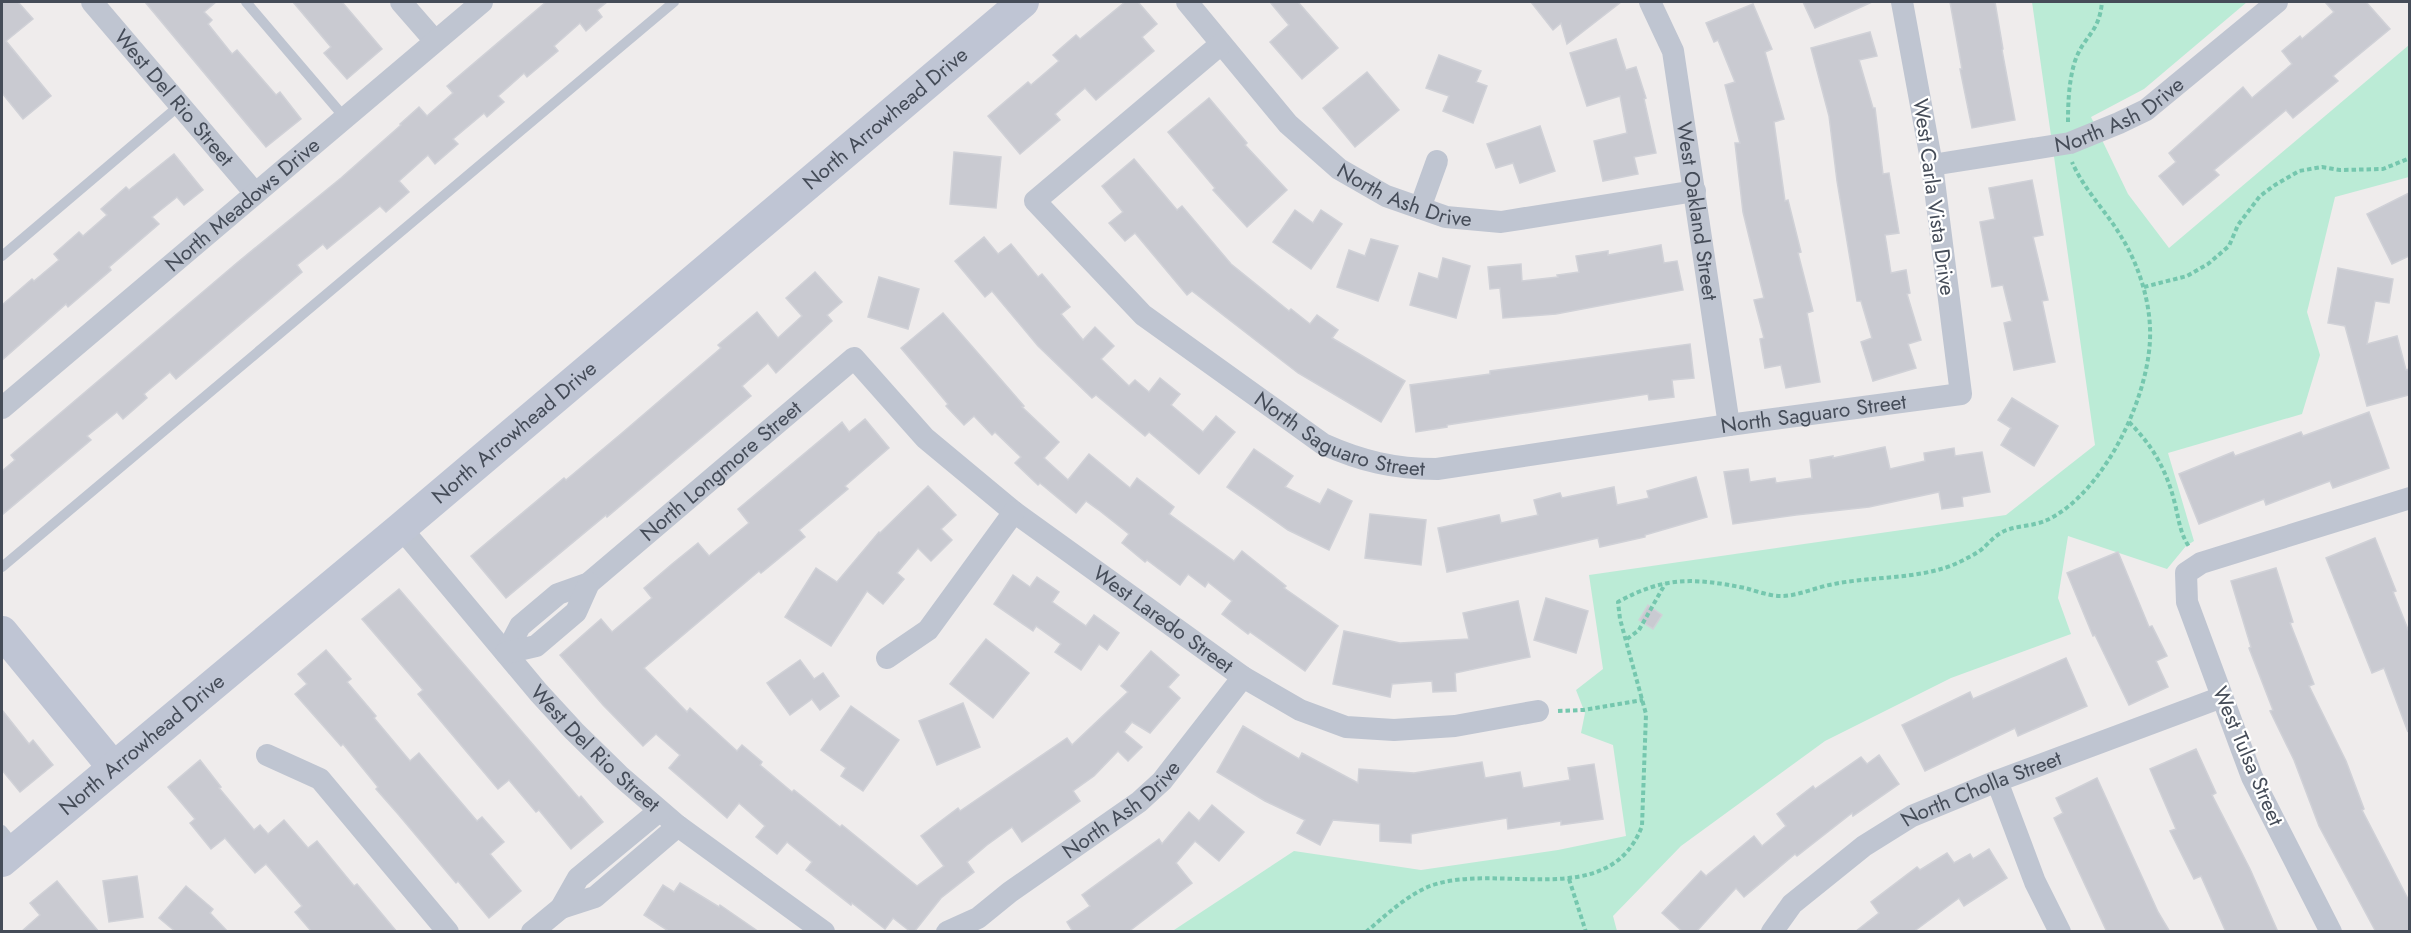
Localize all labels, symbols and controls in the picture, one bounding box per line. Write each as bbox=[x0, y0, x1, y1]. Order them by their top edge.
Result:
street label: West Del Rio Street bbox=[107, 23, 241, 173]
street label: North Arrowhead Drive bbox=[796, 40, 974, 197]
street label: North Ash Drive bbox=[2052, 70, 2191, 160]
street label: West Carla Vista Drive bbox=[1905, 97, 1963, 298]
street label: West Oakland Street bbox=[1669, 120, 1725, 302]
street label: North Meadows Drive bbox=[159, 130, 326, 279]
street label: North Ash Drive bbox=[1331, 156, 1473, 234]
street label: North Arrowhead Drive bbox=[425, 354, 603, 511]
street label: North Saguaro Street bbox=[1248, 384, 1426, 484]
street label: North Saguaro Street bbox=[1719, 386, 1908, 441]
street label: North Longmore Street bbox=[634, 394, 808, 548]
street label: West Laredo Street bbox=[1087, 558, 1240, 680]
street label: North Arrowhead Drive bbox=[52, 666, 231, 822]
street label: West Del Rio Street bbox=[523, 678, 667, 819]
street label: West Tulsa Street bbox=[2205, 682, 2291, 830]
street label: North Cholla Street bbox=[1895, 743, 2066, 834]
street label: North Ash Drive bbox=[1056, 754, 1188, 866]

